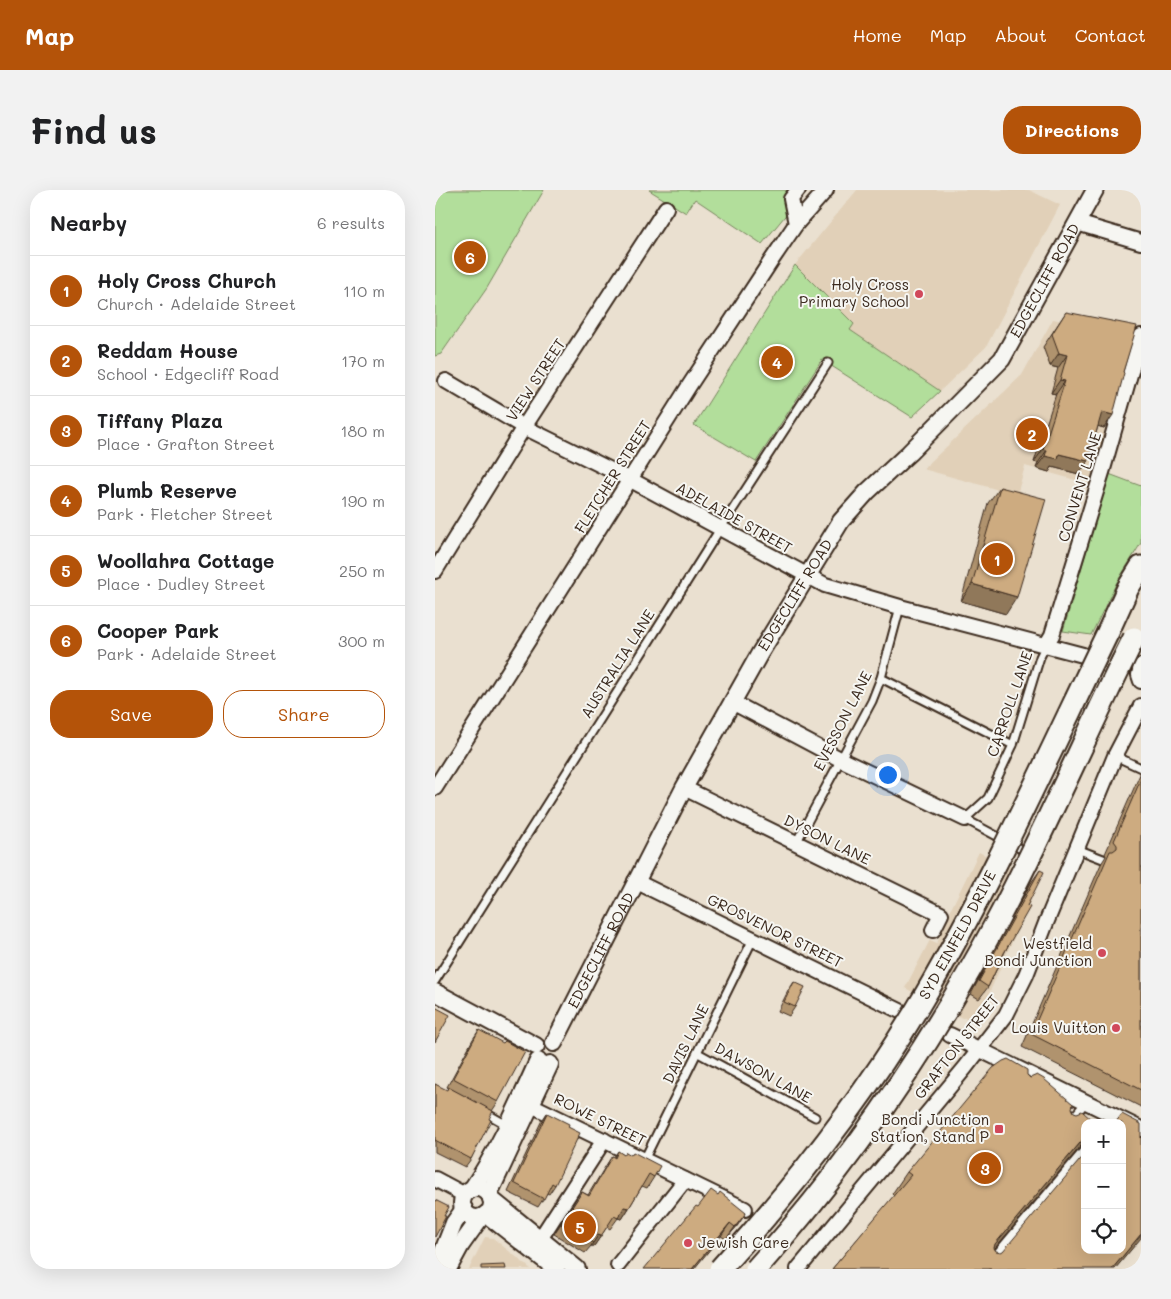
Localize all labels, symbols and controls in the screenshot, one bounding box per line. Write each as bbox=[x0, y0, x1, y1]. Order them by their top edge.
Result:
text: Map bbox=[25, 20, 74, 51]
text: Home bbox=[853, 23, 902, 47]
text: Map bbox=[930, 23, 966, 47]
text: About bbox=[994, 23, 1047, 47]
text: Contact bbox=[1075, 23, 1146, 47]
button: Directions bbox=[1003, 106, 1141, 154]
text: Find us bbox=[30, 107, 157, 153]
text: Nearby bbox=[50, 209, 127, 236]
text: 6 results bbox=[317, 212, 385, 233]
street label: EDGECLIFF ROAD bbox=[1005, 219, 1084, 341]
pin: 6 bbox=[454, 238, 486, 276]
text: Holy Cross Church bbox=[97, 268, 276, 293]
place label: Holy Cross Primary School bbox=[799, 274, 909, 311]
text: 1 bbox=[62, 280, 70, 301]
text: 110 m bbox=[343, 280, 385, 301]
marker: Holy Cross Primary School bbox=[913, 288, 925, 300]
text: Church · Adelaide Street bbox=[97, 293, 296, 314]
street label: VIEW STREET bbox=[501, 334, 569, 425]
text: Reddam House bbox=[97, 338, 238, 363]
pin: 4 bbox=[761, 343, 793, 381]
text: 2 bbox=[62, 350, 70, 371]
text: 170 m bbox=[341, 350, 385, 371]
text: School · Edgecliff Road bbox=[97, 363, 279, 384]
text: Tiffany Plaza bbox=[97, 408, 223, 433]
pin: 2 bbox=[1016, 415, 1048, 453]
street label: FLETCHER STREET bbox=[569, 416, 655, 537]
text: 3 bbox=[61, 420, 71, 441]
text: 180 m bbox=[340, 420, 385, 441]
street label: CONVENT LANE bbox=[1053, 429, 1105, 544]
text: Place · Grafton Street bbox=[97, 433, 275, 454]
street label: ADELAIDE STREET bbox=[673, 477, 796, 557]
text: Plumb Reserve bbox=[97, 478, 237, 503]
text: 4 bbox=[61, 490, 71, 511]
text: 190 m bbox=[341, 490, 385, 511]
text: Park · Fletcher Street bbox=[97, 503, 273, 524]
street label: EDGECLIFF ROAD bbox=[753, 535, 837, 654]
pin: 1 bbox=[981, 540, 1013, 578]
text: Woollahra Cottage bbox=[97, 548, 274, 573]
text: 5 bbox=[61, 560, 71, 581]
text: 250 m bbox=[339, 560, 385, 581]
text: Place · Dudley Street bbox=[97, 573, 266, 594]
street label: AUSTRALIA LANE bbox=[576, 605, 659, 722]
text: Cooper Park bbox=[97, 618, 219, 643]
text: 6 bbox=[61, 630, 71, 651]
text: 300 m bbox=[338, 630, 385, 651]
text: Park · Adelaide Street bbox=[97, 643, 277, 664]
street label: CARROLL LANE bbox=[982, 648, 1037, 759]
street label: EVESSON LANE bbox=[808, 667, 876, 774]
button: Save bbox=[50, 690, 213, 738]
button: Share bbox=[223, 690, 385, 738]
your location bbox=[875, 762, 901, 788]
street label: DYSON LANE bbox=[781, 809, 875, 869]
street label: SYD EINFELD DRIVE bbox=[914, 866, 1000, 1003]
street label: EDGECLIFF ROAD bbox=[562, 888, 638, 1011]
street label: GROSVENOR STREET bbox=[704, 889, 847, 972]
place label: Westfield Bondi Junction bbox=[985, 933, 1092, 970]
marker: Westfield Bondi Junction bbox=[1096, 947, 1108, 959]
street label: GRAFTON STREET bbox=[909, 990, 1003, 1103]
street label: DAVIS LANE bbox=[657, 1000, 713, 1087]
place label: Louis Vuitton bbox=[1011, 1017, 1106, 1037]
marker: Louis Vuitton bbox=[1110, 1022, 1122, 1034]
street label: DAWSON LANE bbox=[711, 1037, 816, 1107]
street label: ROWE STREET bbox=[551, 1088, 650, 1150]
place label: Bondi Junction Station, Stand P bbox=[871, 1109, 989, 1146]
map controls bbox=[1081, 1119, 1126, 1254]
button: + bbox=[1081, 1119, 1126, 1164]
marker: Bondi Junction Station, Stand P bbox=[993, 1123, 1005, 1135]
pin: 3 bbox=[969, 1149, 1001, 1187]
button: − bbox=[1081, 1164, 1126, 1209]
pin: 5 bbox=[564, 1208, 596, 1246]
button: locate bbox=[1081, 1209, 1126, 1254]
place label: Jewish Care bbox=[698, 1232, 789, 1252]
marker: Jewish Care bbox=[682, 1237, 694, 1249]

